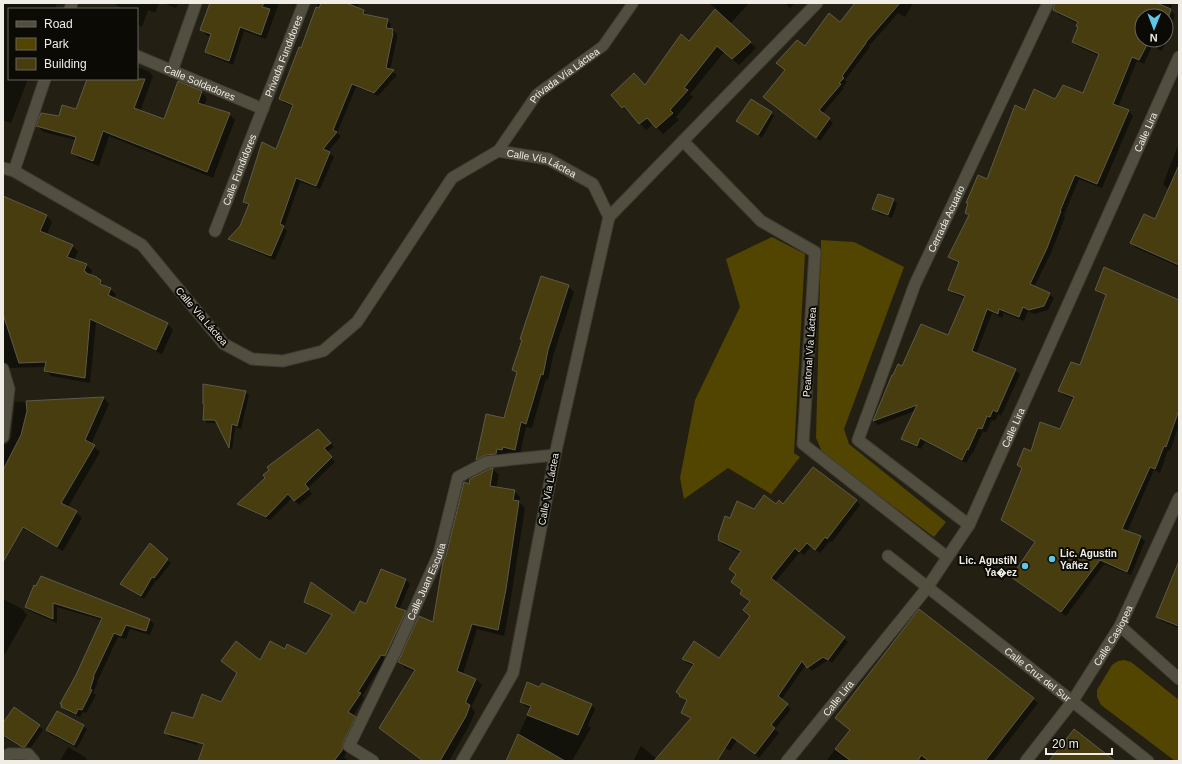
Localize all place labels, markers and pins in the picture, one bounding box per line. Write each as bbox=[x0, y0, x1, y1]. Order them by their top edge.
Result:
place label: Lic. Agustin Yañez bbox=[1060, 548, 1117, 571]
marker: Lic. Agustin Yañez bbox=[1047, 554, 1057, 564]
place label: Lic. AgustiN Ya�ez bbox=[959, 555, 1017, 578]
marker: Lic. AgustiN Ya�ez bbox=[1020, 561, 1030, 571]

